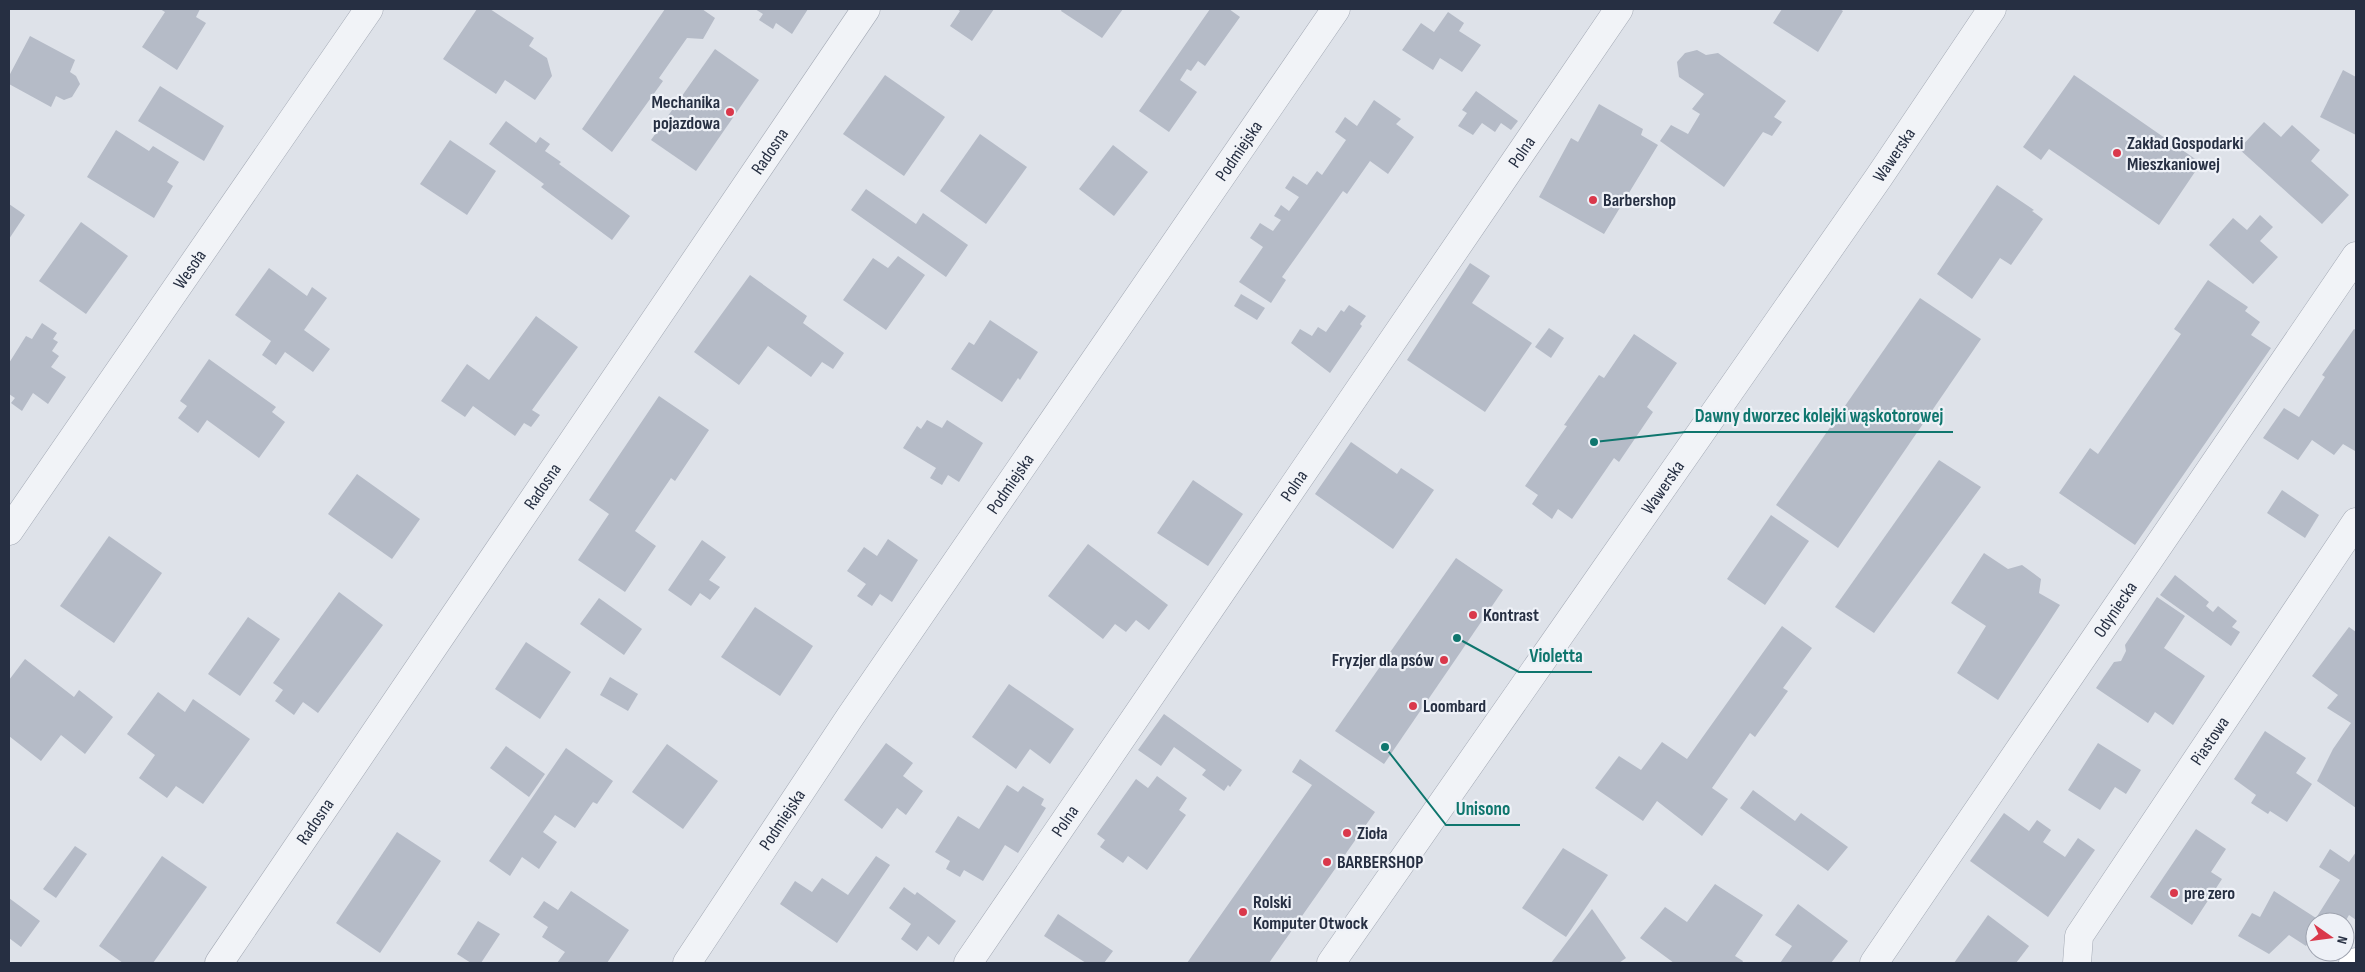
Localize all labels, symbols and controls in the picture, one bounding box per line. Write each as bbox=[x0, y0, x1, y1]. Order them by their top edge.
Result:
place label: Mechanika pojazdowa bbox=[651, 92, 720, 134]
marker: Mechanika pojazdowa bbox=[724, 106, 736, 118]
street label: Podmiejska bbox=[1211, 117, 1267, 185]
street label: Radosna bbox=[747, 124, 793, 178]
street label: Wawerska bbox=[1868, 124, 1920, 186]
street label: Polna bbox=[1504, 132, 1540, 171]
place label: Zakład Gospodarki Mieszkaniowej bbox=[2127, 133, 2243, 175]
marker: Zakład Gospodarki Mieszkaniowej bbox=[2111, 147, 2123, 159]
place label: Barbershop bbox=[1603, 190, 1676, 211]
marker: Barbershop bbox=[1587, 194, 1599, 206]
street label: Wesoła bbox=[169, 246, 210, 293]
callout: Dawny dworzec kolejki wąskotorowej bbox=[1685, 398, 1953, 432]
text: Dawny dworzec kolejki wąskotorowej bbox=[1695, 405, 1943, 428]
street label: Podmiejska bbox=[982, 450, 1038, 518]
street label: Wawerska bbox=[1637, 456, 1689, 518]
street label: Radosna bbox=[519, 459, 565, 513]
street label: Polna bbox=[1276, 466, 1312, 505]
street label: Odyniecka bbox=[2089, 577, 2141, 641]
place label: Kontrast bbox=[1483, 605, 1539, 626]
marker: Kontrast bbox=[1467, 609, 1479, 621]
callout: Violetta bbox=[1519, 638, 1592, 672]
text: Violetta bbox=[1529, 645, 1583, 668]
place label: Fryzjer dla psów bbox=[1332, 650, 1434, 671]
marker: Fryzjer dla psów bbox=[1438, 654, 1450, 666]
place label: Loombard bbox=[1423, 696, 1486, 717]
marker: Loombard bbox=[1407, 700, 1419, 712]
street label: Piastowa bbox=[2186, 712, 2233, 769]
street label: Podmiejska bbox=[754, 785, 810, 854]
callout: Unisono bbox=[1446, 791, 1520, 825]
street label: Radosna bbox=[292, 794, 338, 849]
text: Unisono bbox=[1456, 798, 1510, 821]
street label: Polna bbox=[1047, 801, 1083, 841]
place label: Zioła bbox=[1357, 823, 1388, 844]
marker: Zioła bbox=[1341, 827, 1353, 839]
place label: BARBERSHOP bbox=[1337, 852, 1423, 873]
marker: BARBERSHOP bbox=[1321, 856, 1333, 868]
place label: pre zero bbox=[2184, 883, 2235, 904]
marker: pre zero bbox=[2168, 887, 2180, 899]
place label: Rolski Komputer Otwock bbox=[1253, 892, 1368, 934]
marker: Rolski Komputer Otwock bbox=[1237, 906, 1249, 918]
north arrow bbox=[2305, 912, 2355, 962]
text: N bbox=[2333, 934, 2351, 946]

